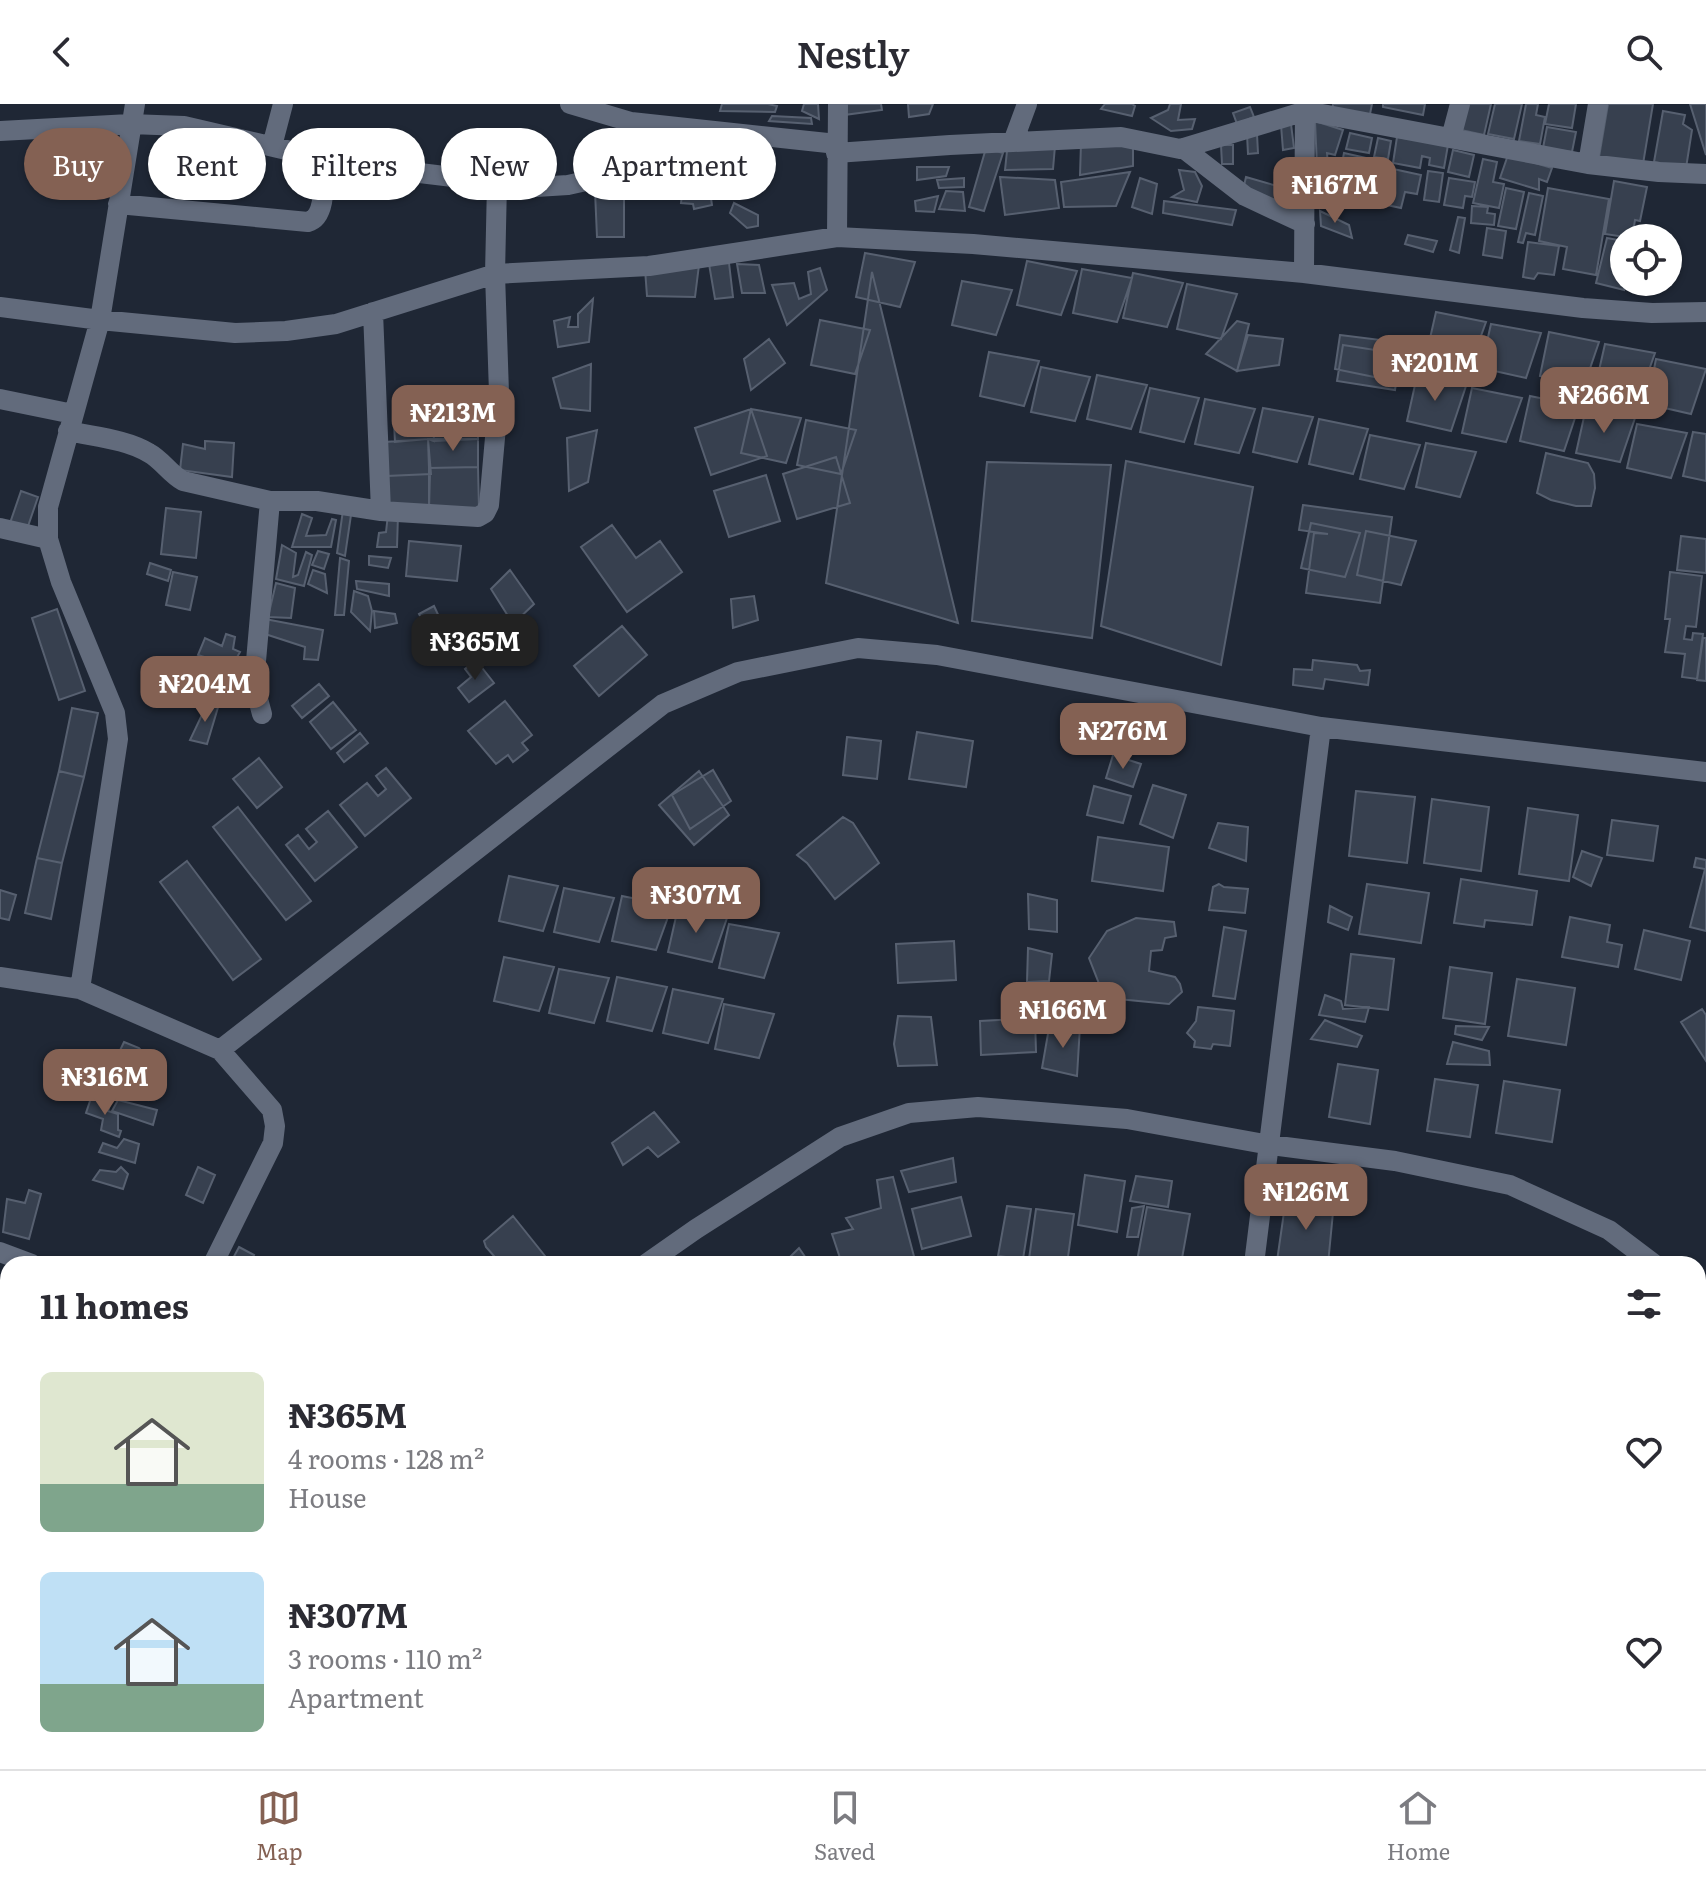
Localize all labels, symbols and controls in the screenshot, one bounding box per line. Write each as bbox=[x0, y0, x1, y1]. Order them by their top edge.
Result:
text: Nestly bbox=[796, 26, 910, 79]
icon: back bbox=[40, 30, 84, 74]
icon: search bbox=[1622, 30, 1666, 74]
chip: Buy bbox=[24, 128, 132, 200]
chip: Rent bbox=[148, 128, 266, 200]
chip: Filters bbox=[282, 128, 425, 200]
chip: New bbox=[441, 128, 557, 200]
chip: Apartment bbox=[573, 128, 776, 200]
pin: ₦167M bbox=[1279, 157, 1391, 225]
text: ₦167M bbox=[1291, 163, 1379, 202]
map controls bbox=[1610, 224, 1682, 296]
button: locate bbox=[1610, 224, 1682, 296]
pin: ₦201M bbox=[1379, 335, 1491, 403]
text: ₦201M bbox=[1391, 341, 1479, 380]
pin: ₦266M bbox=[1548, 367, 1660, 435]
text: ₦266M bbox=[1558, 373, 1650, 412]
pin: ₦213M bbox=[397, 385, 509, 453]
text: ₦213M bbox=[410, 391, 496, 430]
pin: ₦365M bbox=[419, 614, 531, 682]
text: ₦365M bbox=[429, 620, 521, 659]
pin: ₦204M bbox=[149, 656, 261, 724]
text: ₦204M bbox=[158, 662, 252, 701]
pin: ₦276M bbox=[1067, 703, 1179, 771]
text: ₦276M bbox=[1078, 709, 1168, 748]
pin: ₦307M bbox=[640, 867, 752, 935]
text: ₦307M bbox=[650, 873, 742, 912]
pin: ₦166M bbox=[1007, 982, 1119, 1050]
text: ₦166M bbox=[1019, 988, 1107, 1027]
pin: ₦316M bbox=[49, 1049, 161, 1117]
text: ₦316M bbox=[61, 1055, 149, 1094]
pin: ₦126M bbox=[1250, 1164, 1362, 1232]
text: ₦126M bbox=[1262, 1170, 1350, 1209]
text: 11 homes bbox=[40, 1279, 189, 1329]
icon: filters bbox=[1622, 1282, 1666, 1326]
text: ₦365M bbox=[288, 1388, 407, 1438]
icon: home bbox=[104, 1404, 200, 1500]
icon: heart bbox=[1622, 1430, 1666, 1474]
text: 4 rooms · 128 m² bbox=[288, 1438, 484, 1477]
text: House bbox=[288, 1477, 366, 1516]
text: ₦307M bbox=[288, 1588, 408, 1638]
icon: home bbox=[104, 1604, 200, 1700]
icon: heart bbox=[1622, 1630, 1666, 1674]
text: 3 rooms · 110 m² bbox=[288, 1638, 482, 1677]
text: Apartment bbox=[288, 1677, 424, 1716]
tab: Map bbox=[256, 1786, 303, 1867]
tab: Saved bbox=[814, 1786, 875, 1867]
tab: Home bbox=[1387, 1786, 1450, 1867]

